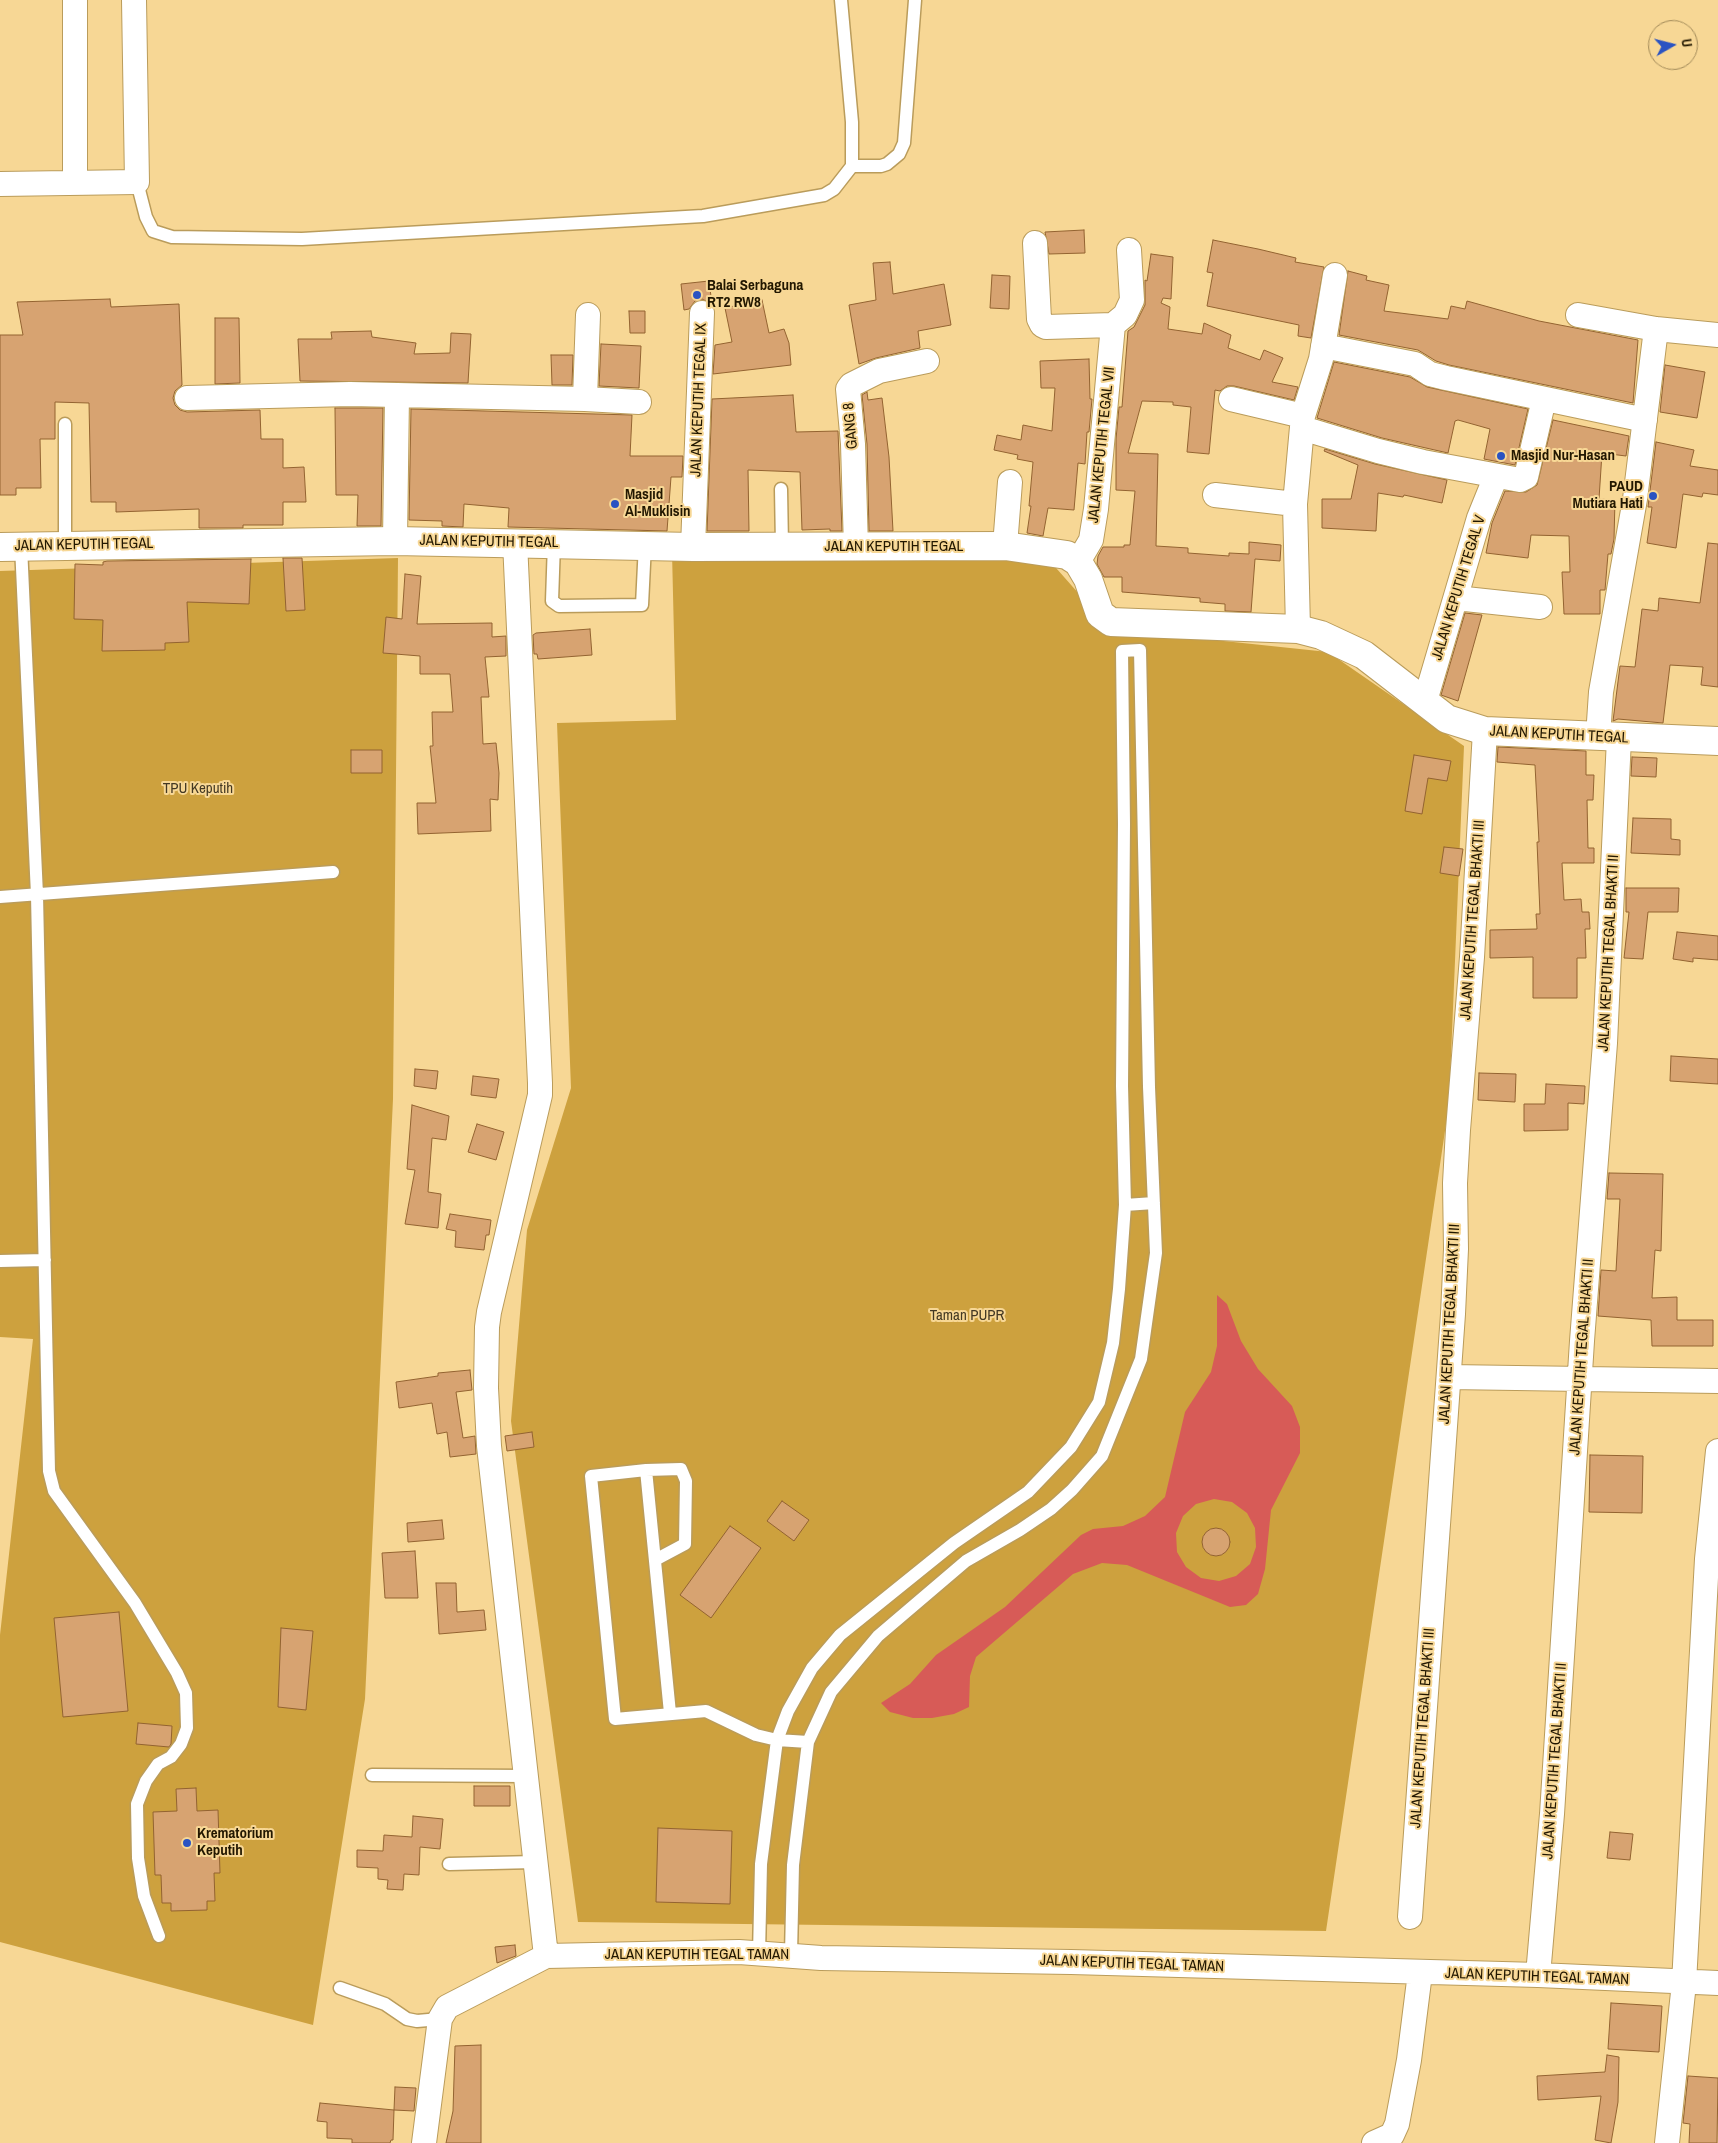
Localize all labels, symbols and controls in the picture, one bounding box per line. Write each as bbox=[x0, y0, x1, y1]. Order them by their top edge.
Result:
north arrow bbox=[1648, 20, 1698, 70]
text: U bbox=[1677, 38, 1696, 48]
place label: Balai Serbaguna RT2 RW8 bbox=[707, 277, 803, 312]
marker: Balai Serbaguna RT2 RW8 bbox=[691, 289, 703, 301]
street label: JALAN KEPUTIH TEGAL IX bbox=[687, 323, 711, 477]
street label: JALAN KEPUTIH TEGAL VII bbox=[1085, 366, 1119, 524]
street label: GANG 8 bbox=[840, 402, 862, 450]
place label: Masjid Nur-Hasan bbox=[1511, 447, 1615, 465]
marker: Masjid Nur-Hasan bbox=[1495, 450, 1507, 462]
place label: PAUD Mutiara Hati bbox=[1573, 478, 1643, 513]
place label: Masjid Al-Muklisin bbox=[625, 486, 691, 521]
marker: PAUD Mutiara Hati bbox=[1647, 490, 1659, 502]
marker: Masjid Al-Muklisin bbox=[609, 498, 621, 510]
street label: JALAN KEPUTIH TEGAL V bbox=[1428, 513, 1490, 663]
street label: JALAN KEPUTIH TEGAL bbox=[419, 532, 559, 552]
street label: JALAN KEPUTIH TEGAL bbox=[14, 535, 154, 555]
street label: JALAN KEPUTIH TEGAL bbox=[825, 538, 963, 556]
street label: JALAN KEPUTIH TEGAL bbox=[1489, 722, 1629, 748]
park label: TPU Keputih bbox=[163, 780, 233, 798]
street label: JALAN KEPUTIH TEGAL BHAKTI III bbox=[1457, 819, 1489, 1021]
street label: JALAN KEPUTIH TEGAL BHAKTI II bbox=[1595, 854, 1623, 1052]
street label: JALAN KEPUTIH TEGAL BHAKTI III bbox=[1436, 1224, 1464, 1424]
street label: JALAN KEPUTIH TEGAL BHAKTI II bbox=[1566, 1258, 1598, 1456]
park label: Taman PUPR bbox=[930, 1307, 1004, 1325]
street label: JALAN KEPUTIH TEGAL BHAKTI III bbox=[1407, 1627, 1439, 1829]
street label: JALAN KEPUTIH TEGAL BHAKTI II bbox=[1539, 1662, 1571, 1860]
place label: Krematorium Keputih bbox=[197, 1825, 274, 1860]
marker: Krematorium Keputih bbox=[181, 1837, 193, 1849]
street label: JALAN KEPUTIH TEGAL TAMAN bbox=[605, 1946, 789, 1964]
street label: JALAN KEPUTIH TEGAL TAMAN bbox=[1040, 1952, 1224, 1976]
street label: JALAN KEPUTIH TEGAL TAMAN bbox=[1445, 1965, 1629, 1989]

